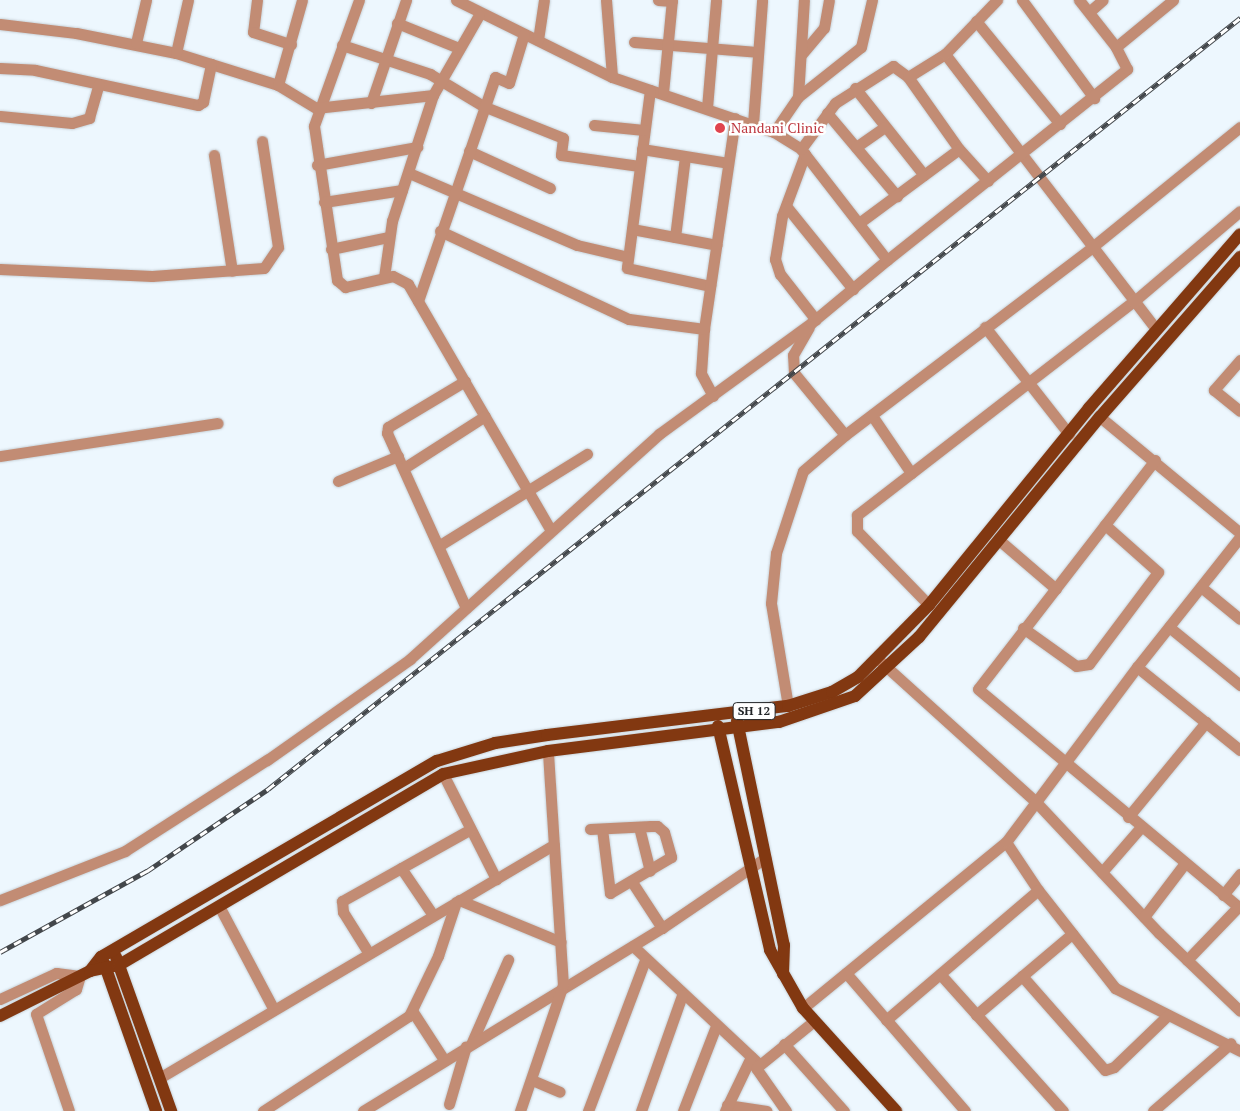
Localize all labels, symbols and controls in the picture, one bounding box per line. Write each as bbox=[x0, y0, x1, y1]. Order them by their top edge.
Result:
place label: Nandani Clinic bbox=[731, 120, 824, 136]
marker: Nandani Clinic bbox=[713, 121, 727, 135]
road number: SH 12 bbox=[732, 701, 776, 720]

